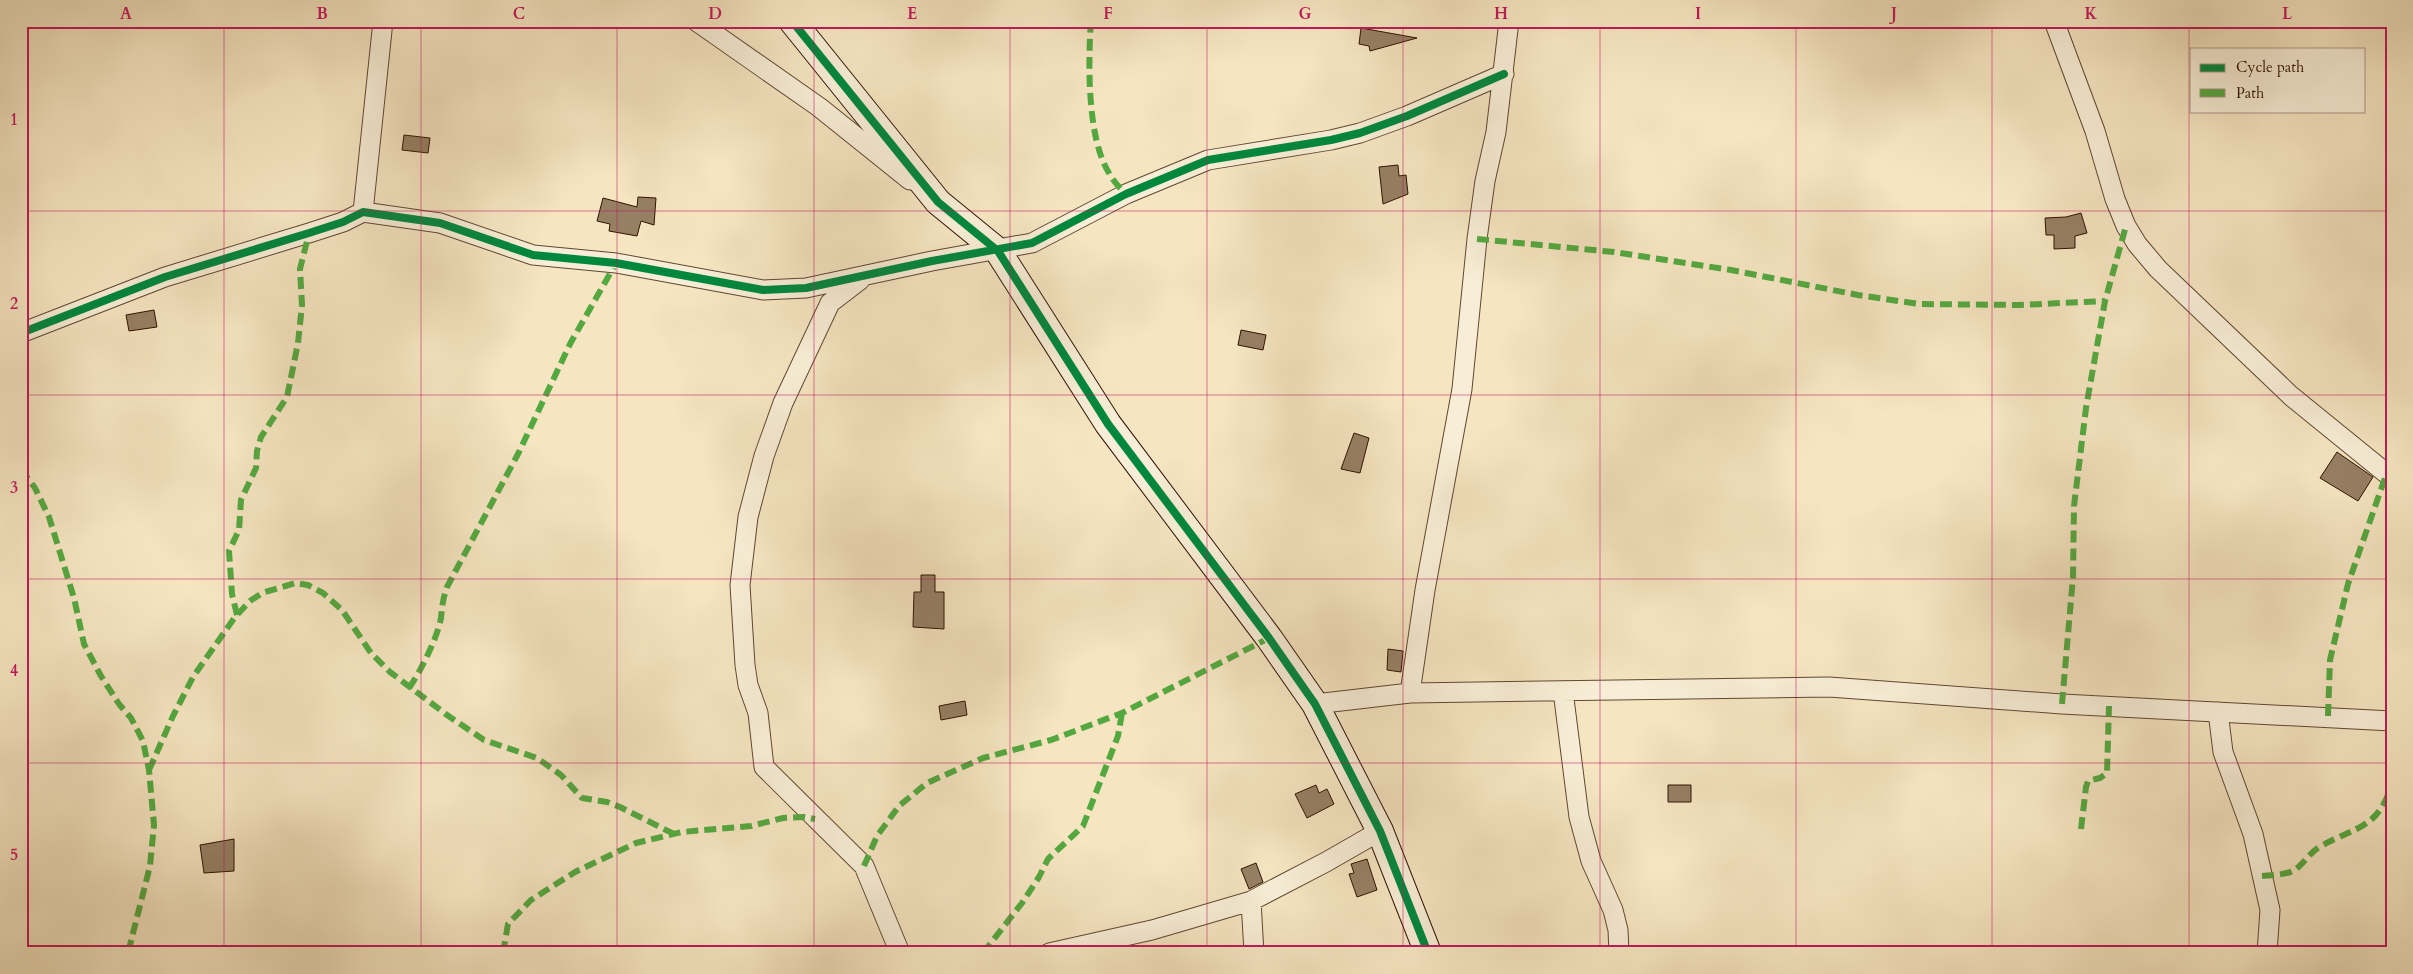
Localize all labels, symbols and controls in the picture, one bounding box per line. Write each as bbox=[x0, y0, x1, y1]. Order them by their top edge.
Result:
text: A bbox=[120, 3, 132, 25]
text: B bbox=[316, 3, 328, 25]
text: C bbox=[513, 3, 525, 25]
text: D bbox=[708, 3, 722, 25]
text: E bbox=[907, 3, 917, 25]
text: F bbox=[1103, 3, 1113, 25]
text: G bbox=[1298, 3, 1312, 25]
text: H bbox=[1494, 3, 1508, 25]
text: I bbox=[1695, 3, 1701, 25]
text: J bbox=[1889, 3, 1897, 25]
text: K bbox=[2085, 3, 2098, 25]
text: L bbox=[2282, 3, 2293, 25]
legend bbox=[2190, 48, 2366, 112]
text: Cycle path bbox=[2236, 57, 2305, 77]
text: Path bbox=[2236, 83, 2265, 103]
text: 1 bbox=[10, 109, 18, 131]
text: 2 bbox=[10, 293, 18, 315]
text: 3 bbox=[10, 477, 18, 499]
text: 4 bbox=[10, 660, 18, 682]
text: 5 bbox=[10, 844, 18, 866]

